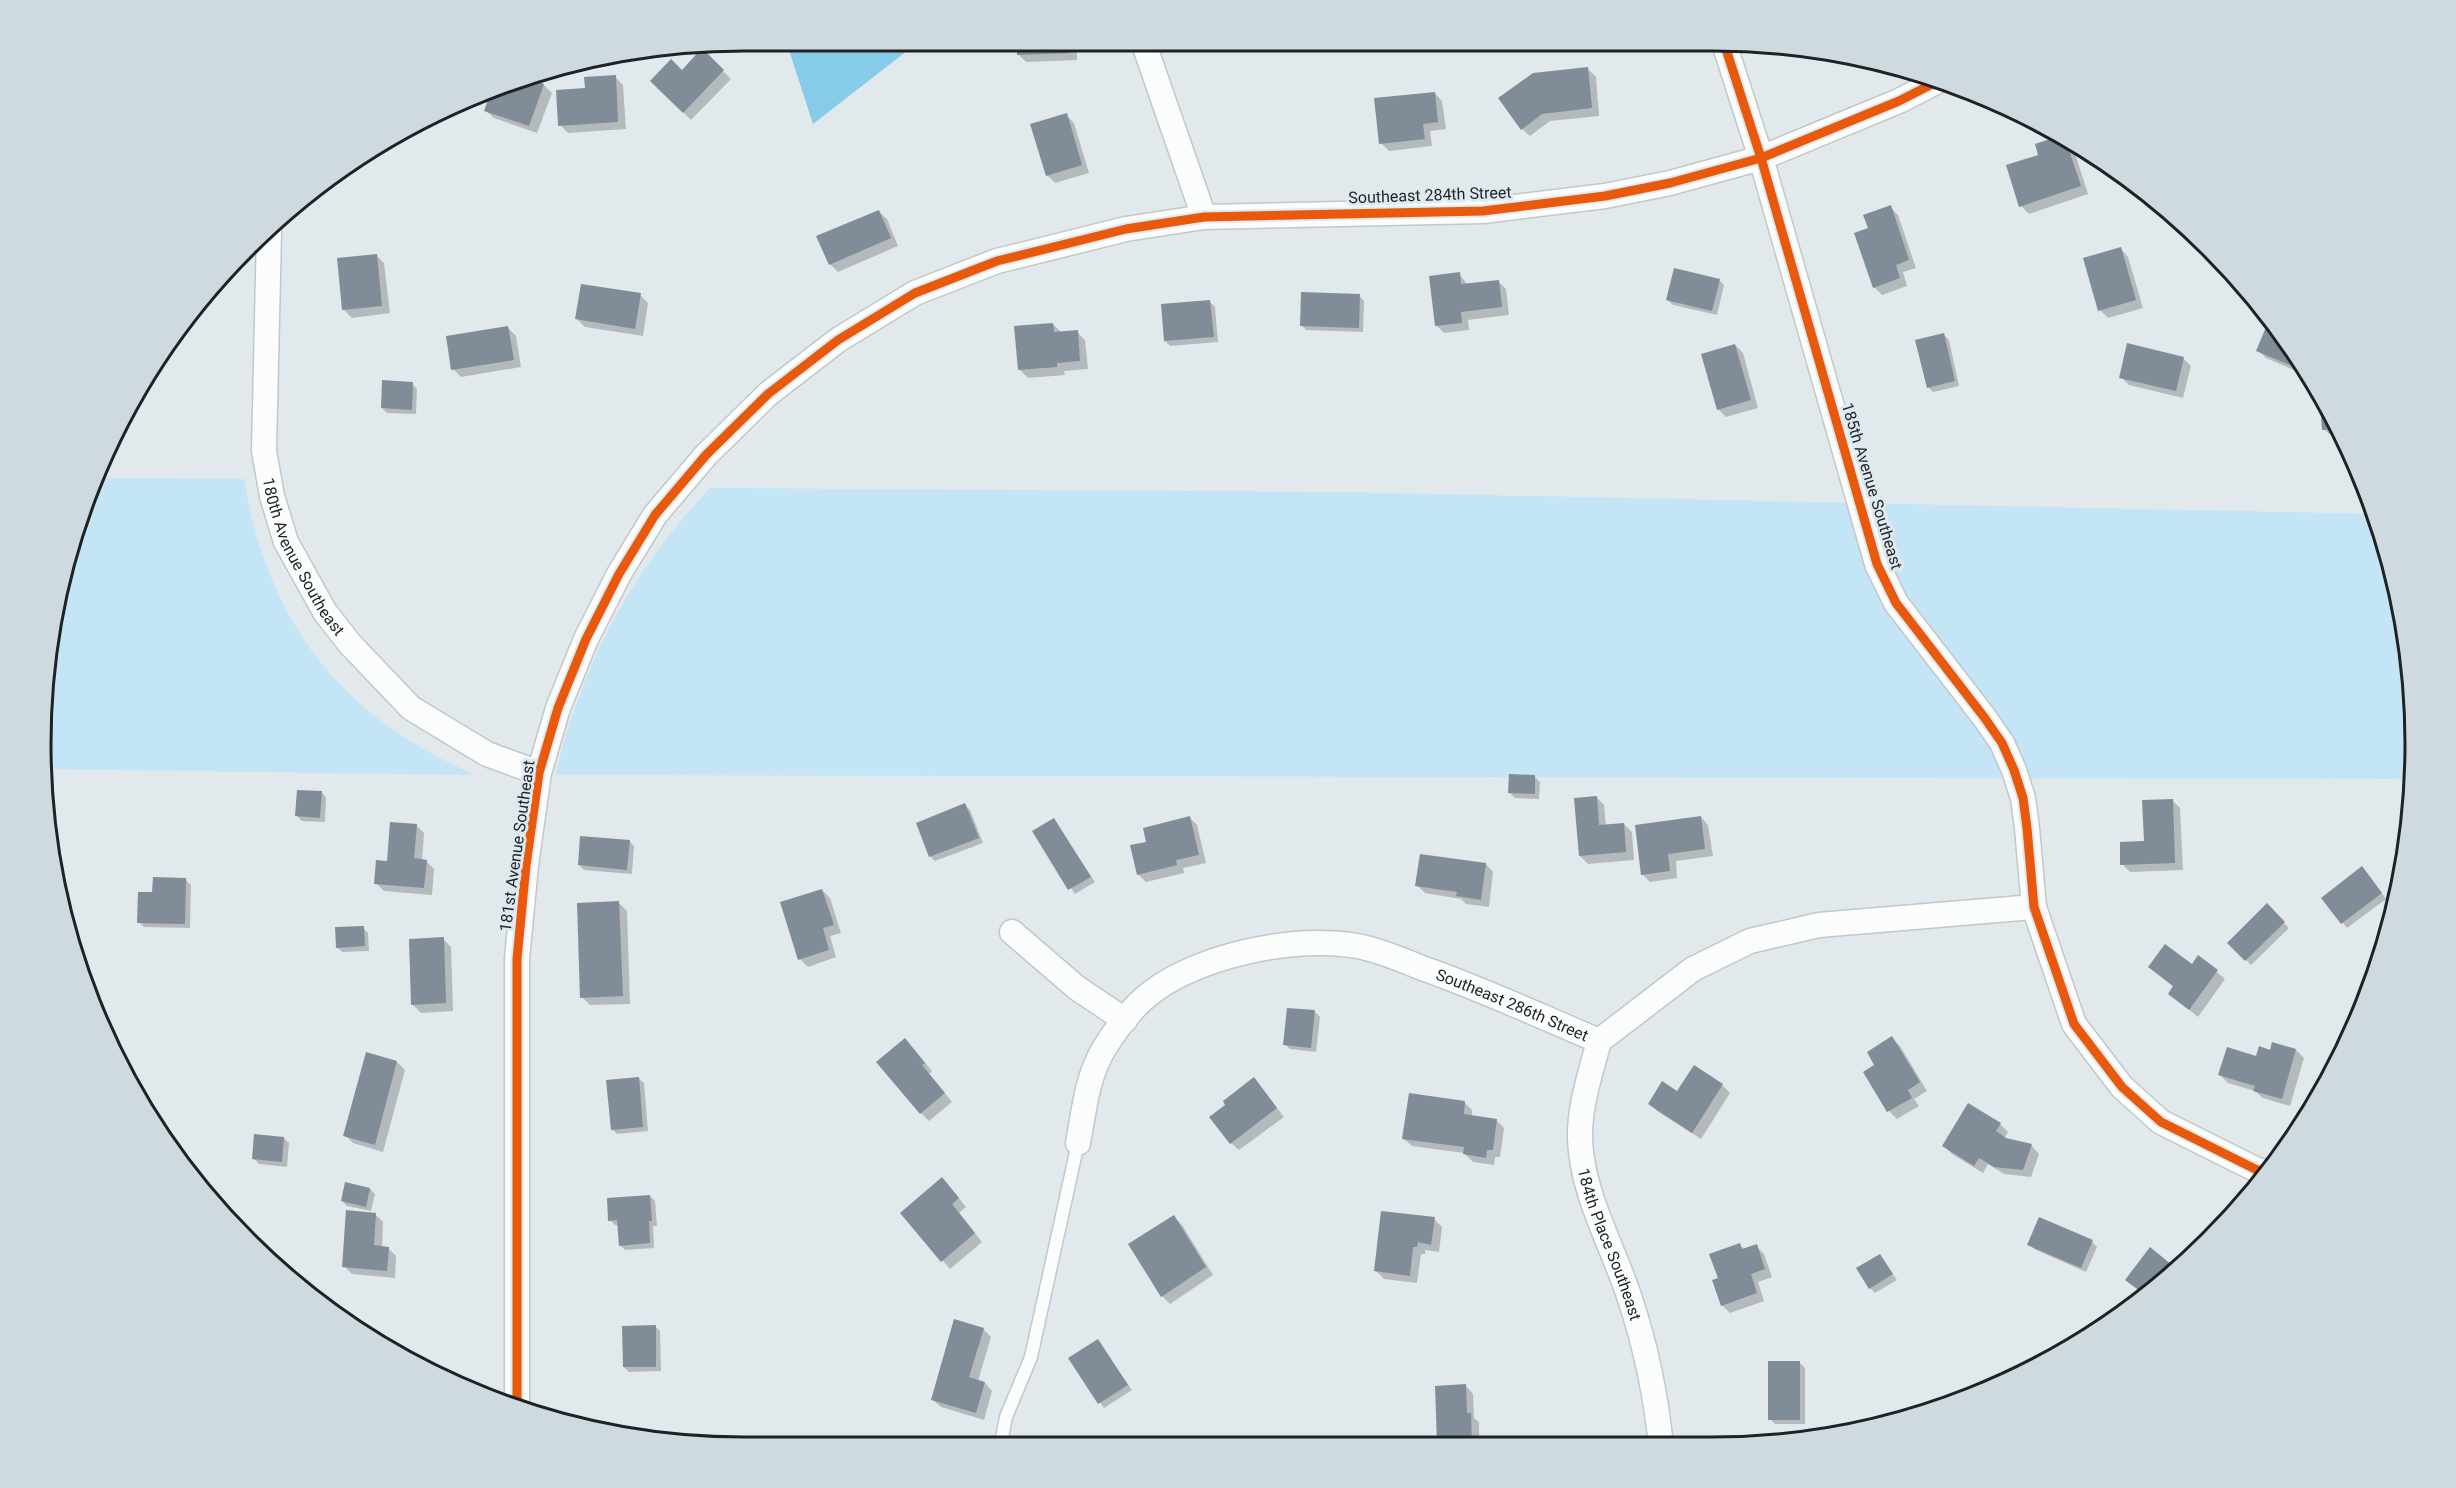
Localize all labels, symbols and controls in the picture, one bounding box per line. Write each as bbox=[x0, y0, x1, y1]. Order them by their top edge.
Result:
street label: Southeast 284th Street bbox=[1348, 183, 1512, 207]
street label: 185th Avenue Southeast bbox=[1838, 400, 1906, 572]
street label: 180th Avenue Southeast bbox=[259, 476, 349, 639]
street label: 181st Avenue Southeast bbox=[496, 759, 538, 933]
street label: Southeast 286th Street bbox=[1433, 964, 1591, 1045]
street label: 184th Place Southeast bbox=[1574, 1166, 1646, 1323]

